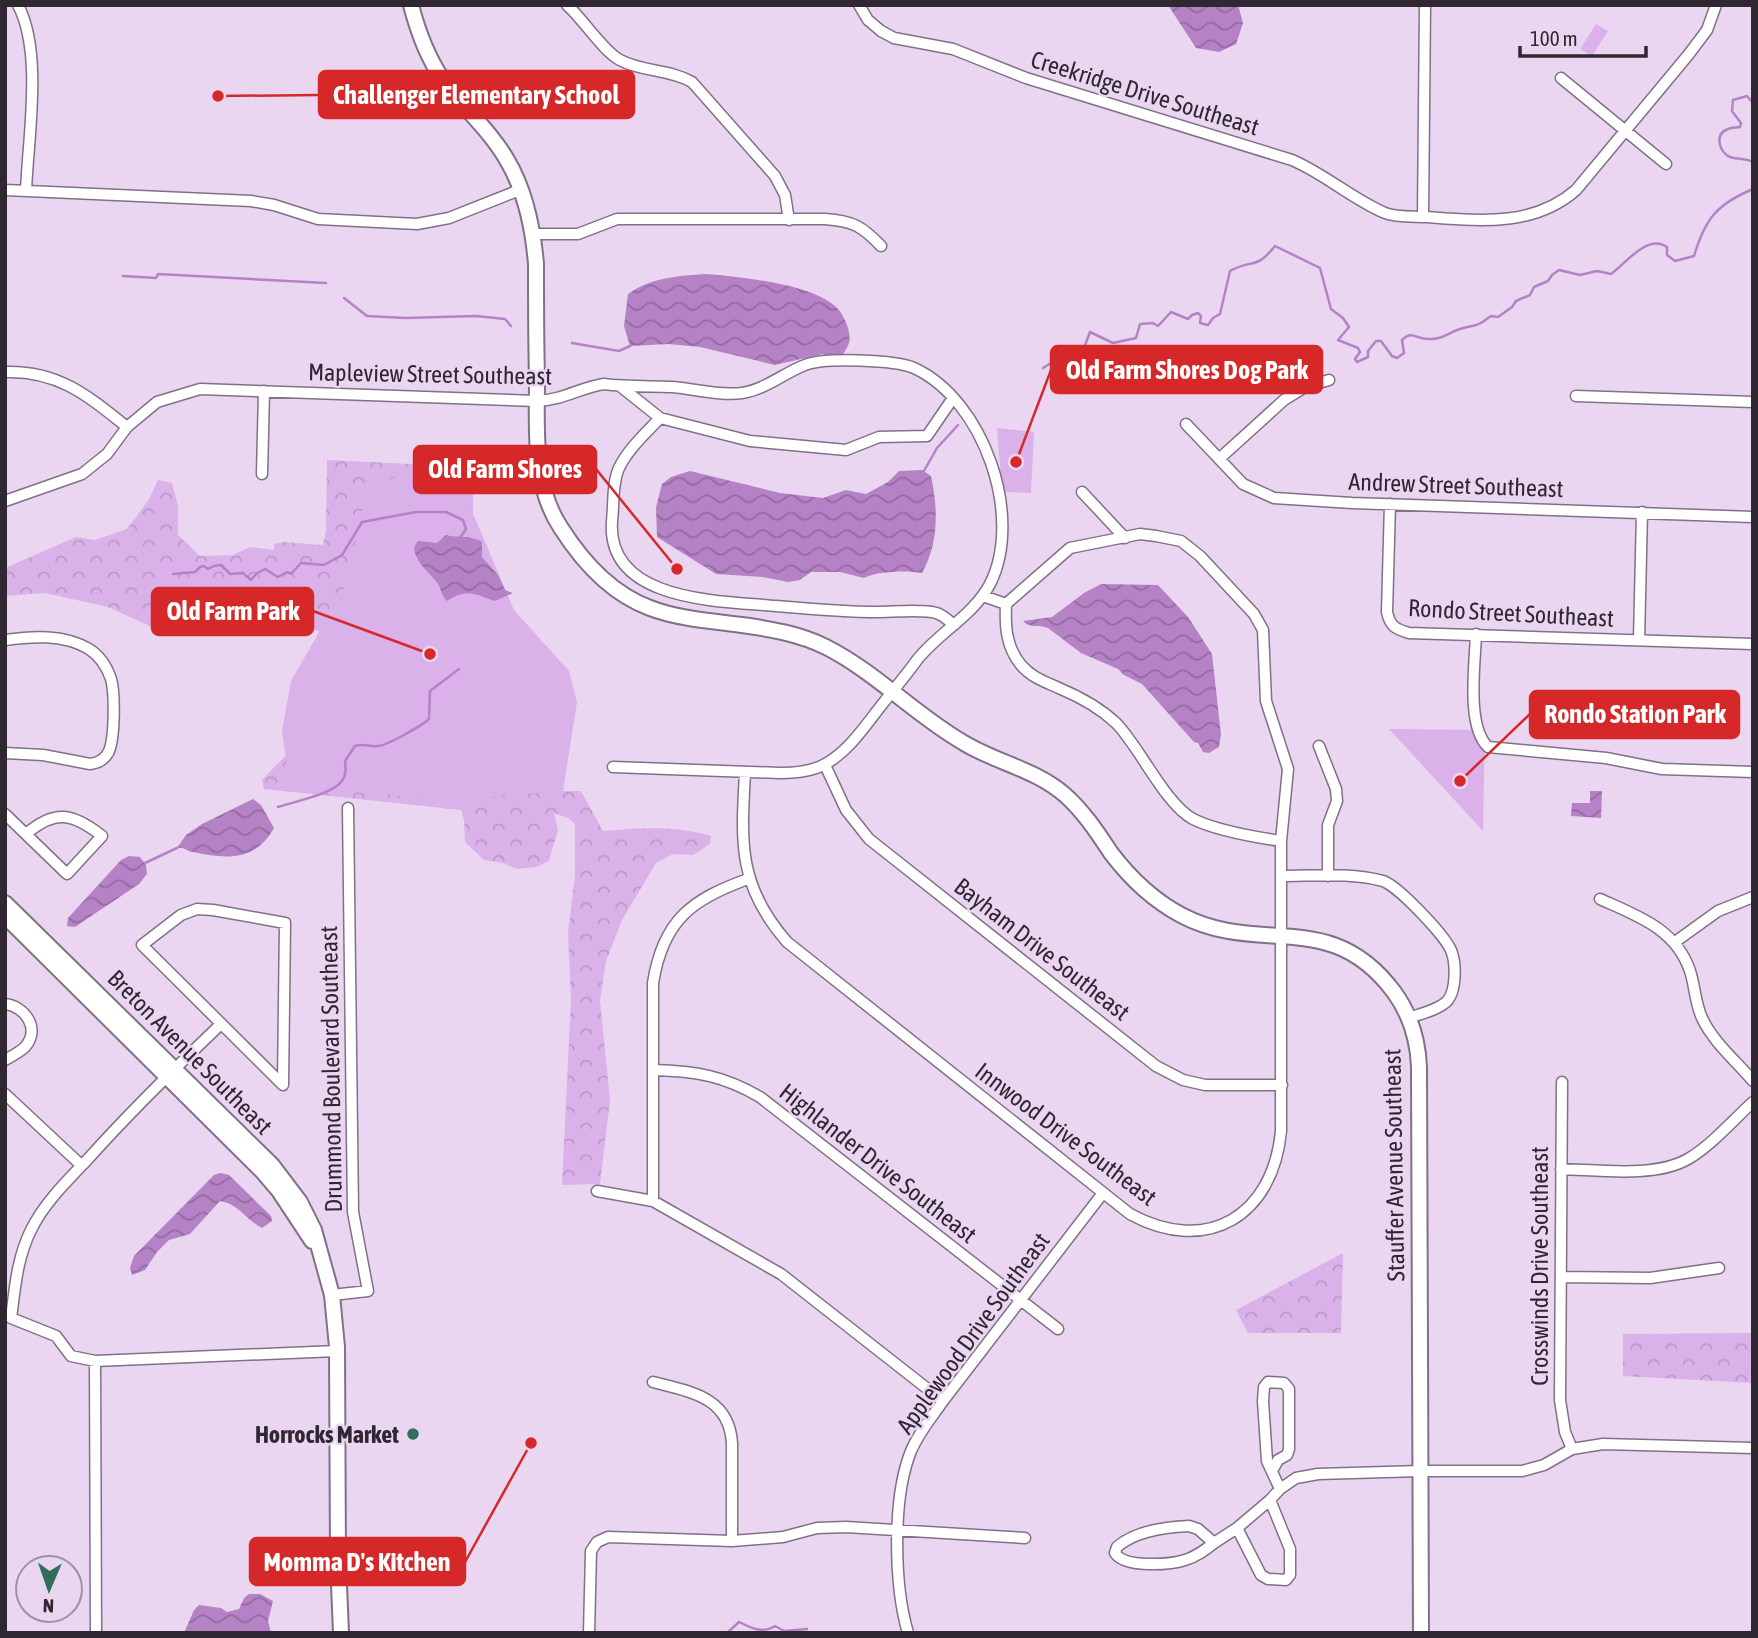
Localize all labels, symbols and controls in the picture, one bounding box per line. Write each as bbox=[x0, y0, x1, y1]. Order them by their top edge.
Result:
scale bar bbox=[1520, 14, 1646, 58]
text: 100 m bbox=[1530, 26, 1578, 50]
street label: Creekridge Drive Southeast bbox=[1028, 45, 1262, 141]
callout: Challenger Elementary School bbox=[319, 71, 634, 118]
text: Challenger Elementary School bbox=[333, 80, 620, 110]
callout: Old Farm Shores Dog Park bbox=[1051, 346, 1322, 393]
text: Old Farm Shores Dog Park bbox=[1066, 355, 1309, 385]
street label: Mapleview Street Southeast bbox=[308, 358, 552, 390]
callout: Old Farm Shores bbox=[414, 446, 596, 493]
text: Old Farm Shores bbox=[428, 454, 582, 484]
street label: Andrew Street Southeast bbox=[1348, 468, 1564, 502]
callout: Old Farm Park bbox=[152, 588, 313, 635]
street label: Rondo Street Southeast bbox=[1408, 594, 1615, 632]
text: Old Farm Park bbox=[166, 596, 300, 626]
callout: Rondo Station Park bbox=[1530, 691, 1739, 738]
text: Rondo Station Park bbox=[1544, 699, 1726, 729]
street label: Bayham Drive Southeast bbox=[949, 872, 1135, 1026]
street label: Drummond Boulevard Southeast bbox=[315, 925, 347, 1213]
street label: Breton Avenue Southeast bbox=[102, 964, 278, 1140]
street label: Stauffer Avenue Southeast bbox=[1378, 1048, 1410, 1282]
street label: Innwood Drive Southeast bbox=[970, 1057, 1162, 1211]
street label: Highlander Drive Southeast bbox=[774, 1078, 982, 1248]
street label: Crosswinds Drive Southeast bbox=[1526, 1146, 1553, 1386]
street label: Applewood Drive Southeast bbox=[891, 1227, 1055, 1439]
place label: Horrocks Market bbox=[255, 1421, 399, 1448]
marker: Horrocks Market bbox=[405, 1426, 421, 1442]
callout: Momma D's Kitchen bbox=[250, 1538, 465, 1585]
text: Momma D's Kitchen bbox=[264, 1547, 450, 1577]
north arrow bbox=[14, 1554, 84, 1624]
text: N bbox=[42, 1595, 54, 1617]

